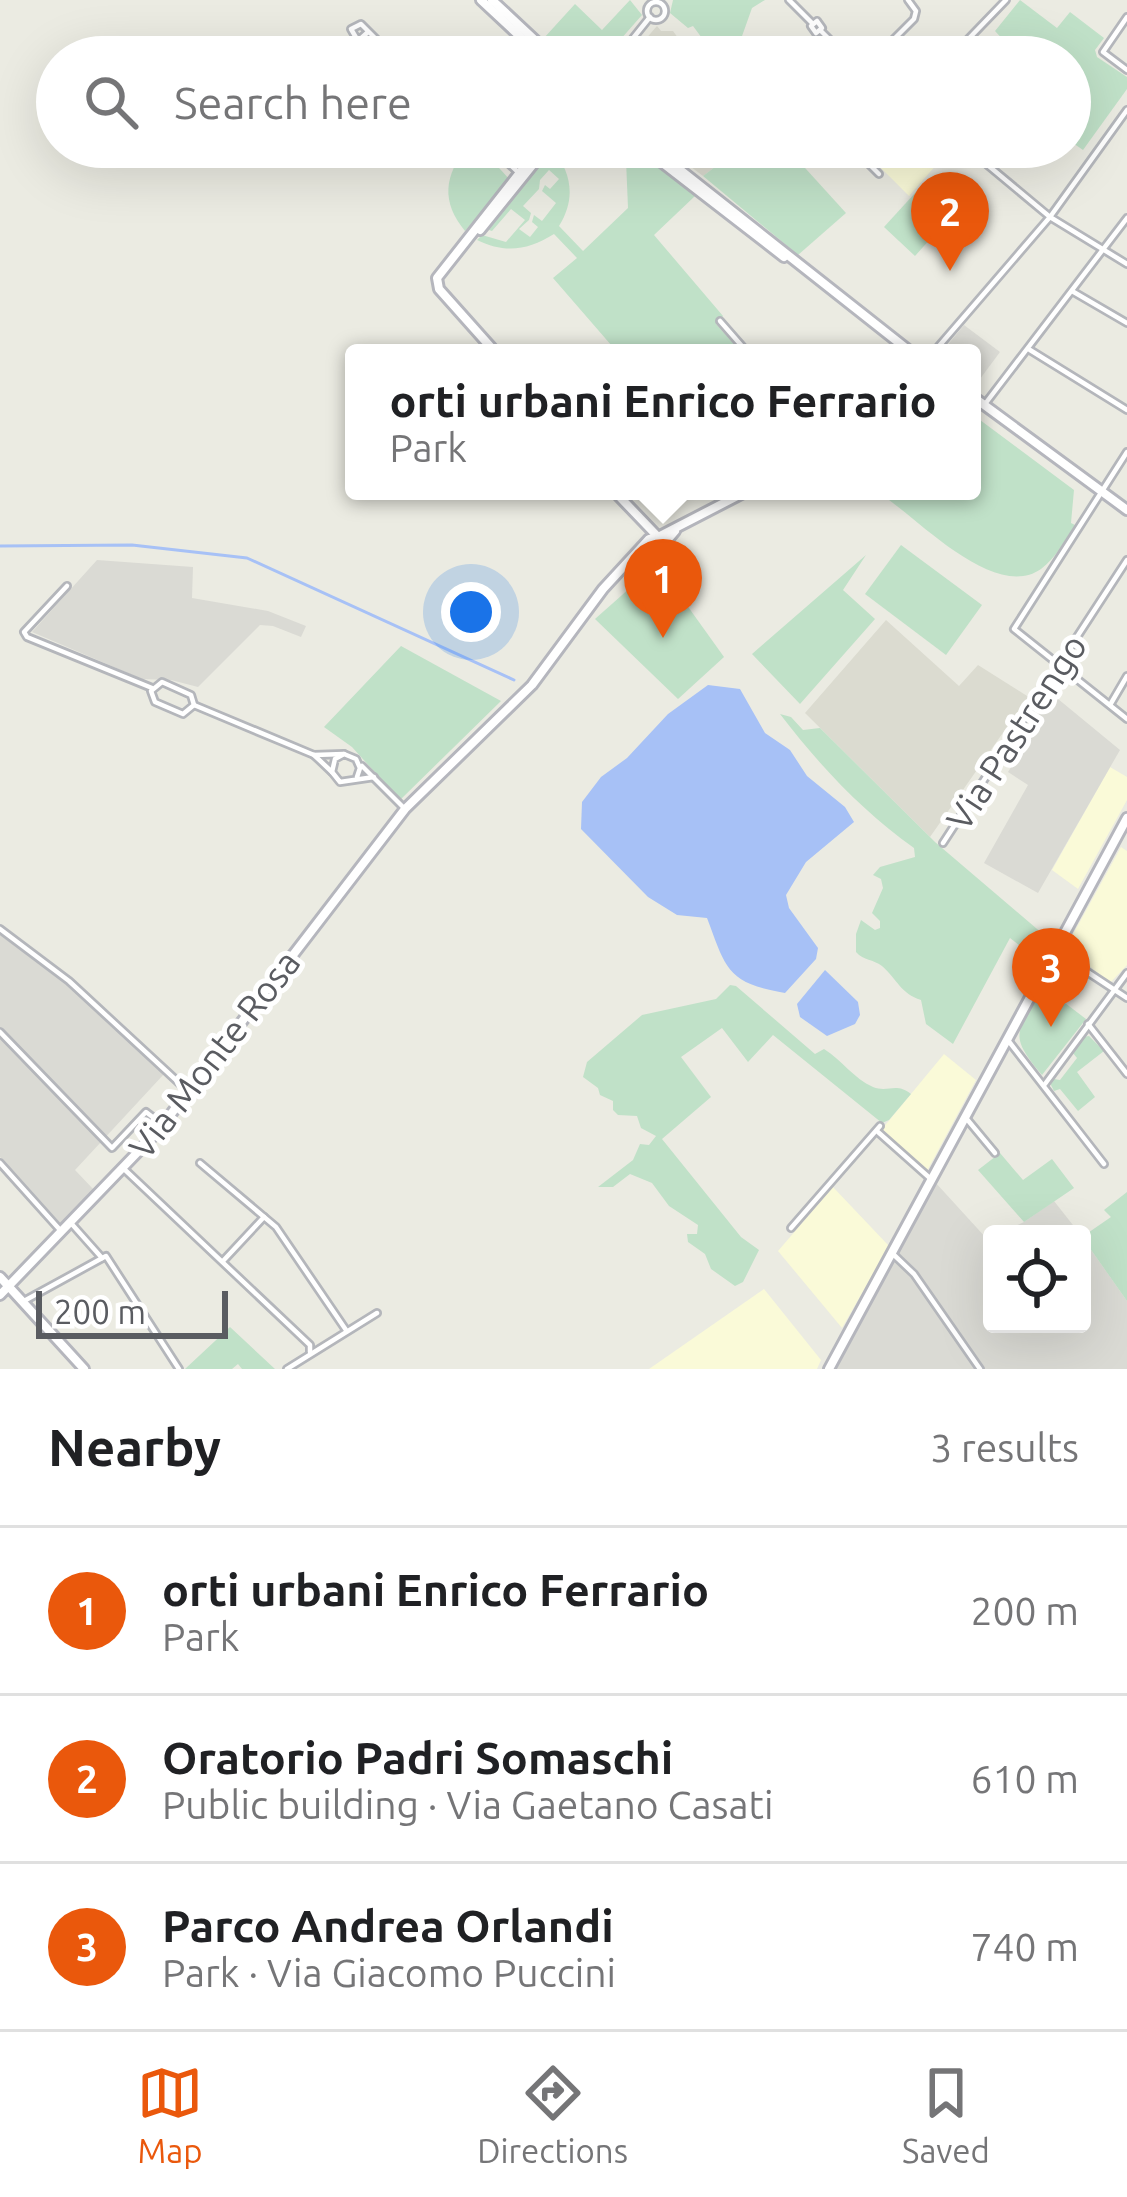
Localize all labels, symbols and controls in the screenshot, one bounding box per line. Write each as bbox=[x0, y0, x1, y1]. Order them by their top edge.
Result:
search box bbox=[36, 36, 1091, 168]
icon: search bbox=[78, 69, 144, 135]
text: Search here bbox=[174, 77, 412, 128]
pin: 2 bbox=[911, 172, 989, 271]
popup bbox=[345, 344, 981, 500]
text: orti urbani Enrico Ferrario bbox=[390, 375, 936, 426]
text: Park bbox=[390, 426, 467, 469]
pin: 1 bbox=[624, 539, 702, 638]
your location bbox=[441, 582, 501, 642]
street label: Via Pastrengo bbox=[938, 627, 1094, 837]
pin: 3 bbox=[1012, 928, 1090, 1027]
street label: Via Monte Rosa bbox=[120, 942, 308, 1166]
map controls bbox=[983, 1225, 1091, 1333]
button: locate bbox=[983, 1225, 1091, 1333]
scale bar bbox=[36, 1285, 228, 1338]
text: 200 m bbox=[54, 1293, 146, 1330]
text: Nearby bbox=[48, 1418, 221, 1476]
text: 3 results bbox=[930, 1426, 1079, 1469]
text: orti urbani Enrico Ferrario bbox=[162, 1564, 709, 1615]
text: 1 bbox=[76, 1589, 98, 1632]
text: 200 m bbox=[970, 1589, 1079, 1632]
text: Park bbox=[162, 1615, 240, 1658]
text: Oratorio Padri Somaschi bbox=[162, 1732, 673, 1783]
text: 2 bbox=[76, 1757, 98, 1800]
text: 610 m bbox=[970, 1757, 1079, 1800]
text: Public building · Via Gaetano Casati bbox=[162, 1783, 773, 1826]
text: Parco Andrea Orlandi bbox=[162, 1900, 614, 1951]
text: 3 bbox=[76, 1925, 98, 1968]
text: 740 m bbox=[970, 1925, 1079, 1968]
text: Park · Via Giacomo Puccini bbox=[162, 1951, 616, 1994]
tab: Map bbox=[137, 2060, 203, 2169]
tab: Directions bbox=[477, 2060, 628, 2169]
tab: Saved bbox=[902, 2060, 990, 2169]

